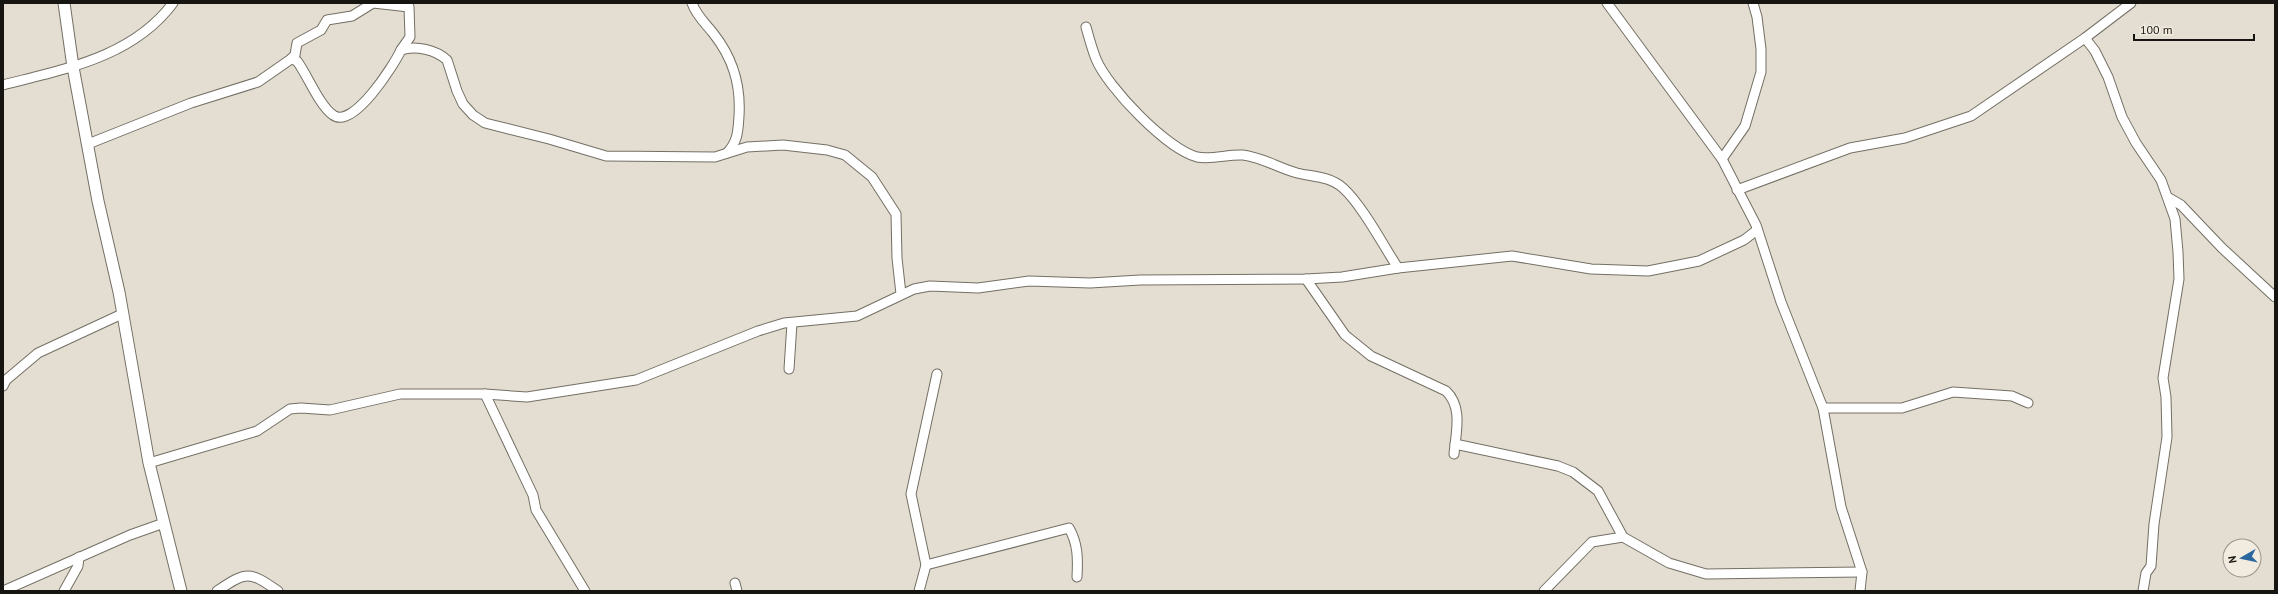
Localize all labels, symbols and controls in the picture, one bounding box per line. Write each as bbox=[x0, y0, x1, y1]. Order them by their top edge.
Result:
scale bar bbox=[2134, 16, 2254, 42]
text: 100 m bbox=[2140, 22, 2173, 37]
north arrow bbox=[2222, 538, 2262, 578]
text: N bbox=[2225, 555, 2240, 564]

